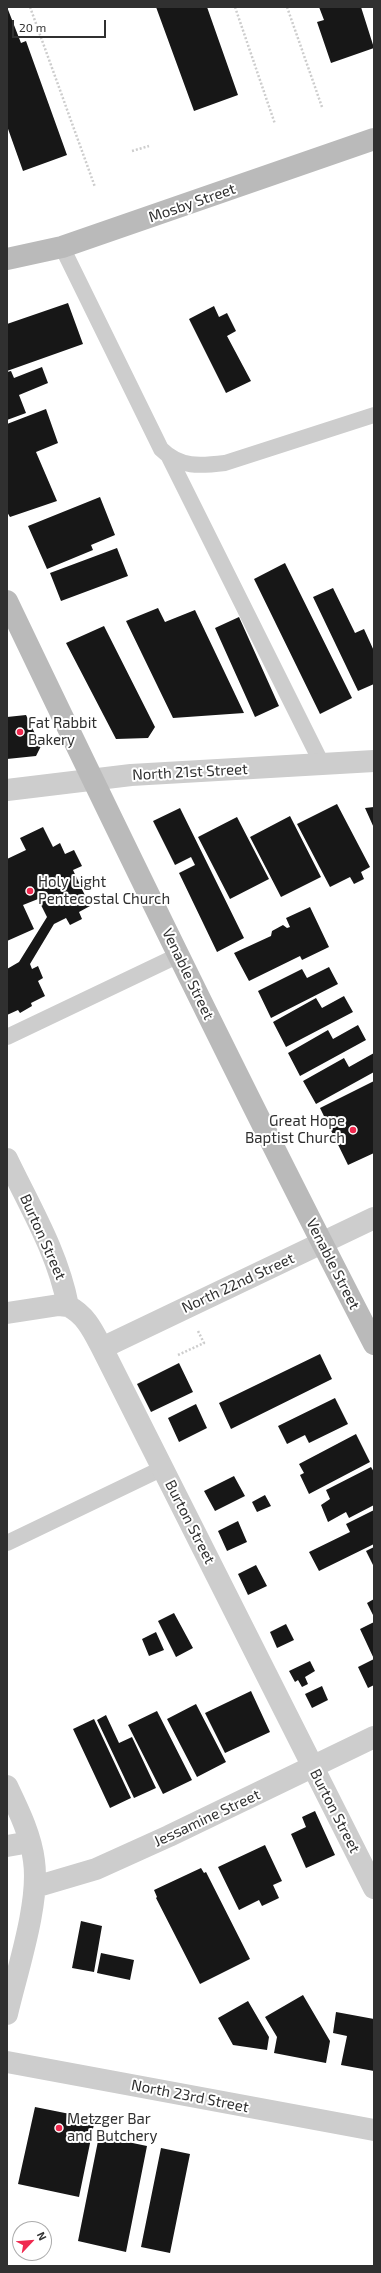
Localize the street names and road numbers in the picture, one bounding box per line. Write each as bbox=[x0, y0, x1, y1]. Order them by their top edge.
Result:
street label: Mosby Street bbox=[146, 180, 238, 226]
street label: North 21st Street bbox=[132, 760, 248, 784]
street label: Venable Street bbox=[158, 925, 218, 1023]
street label: Burton Street bbox=[16, 1191, 70, 1283]
street label: Venable Street bbox=[302, 1216, 364, 1312]
street label: North 22nd Street bbox=[179, 1249, 297, 1317]
street label: Burton Street bbox=[161, 1477, 219, 1567]
street label: Burton Street bbox=[306, 1766, 364, 1856]
street label: Jessamine Street bbox=[151, 1785, 263, 1851]
street label: North 23rd Street bbox=[130, 2076, 250, 2116]

